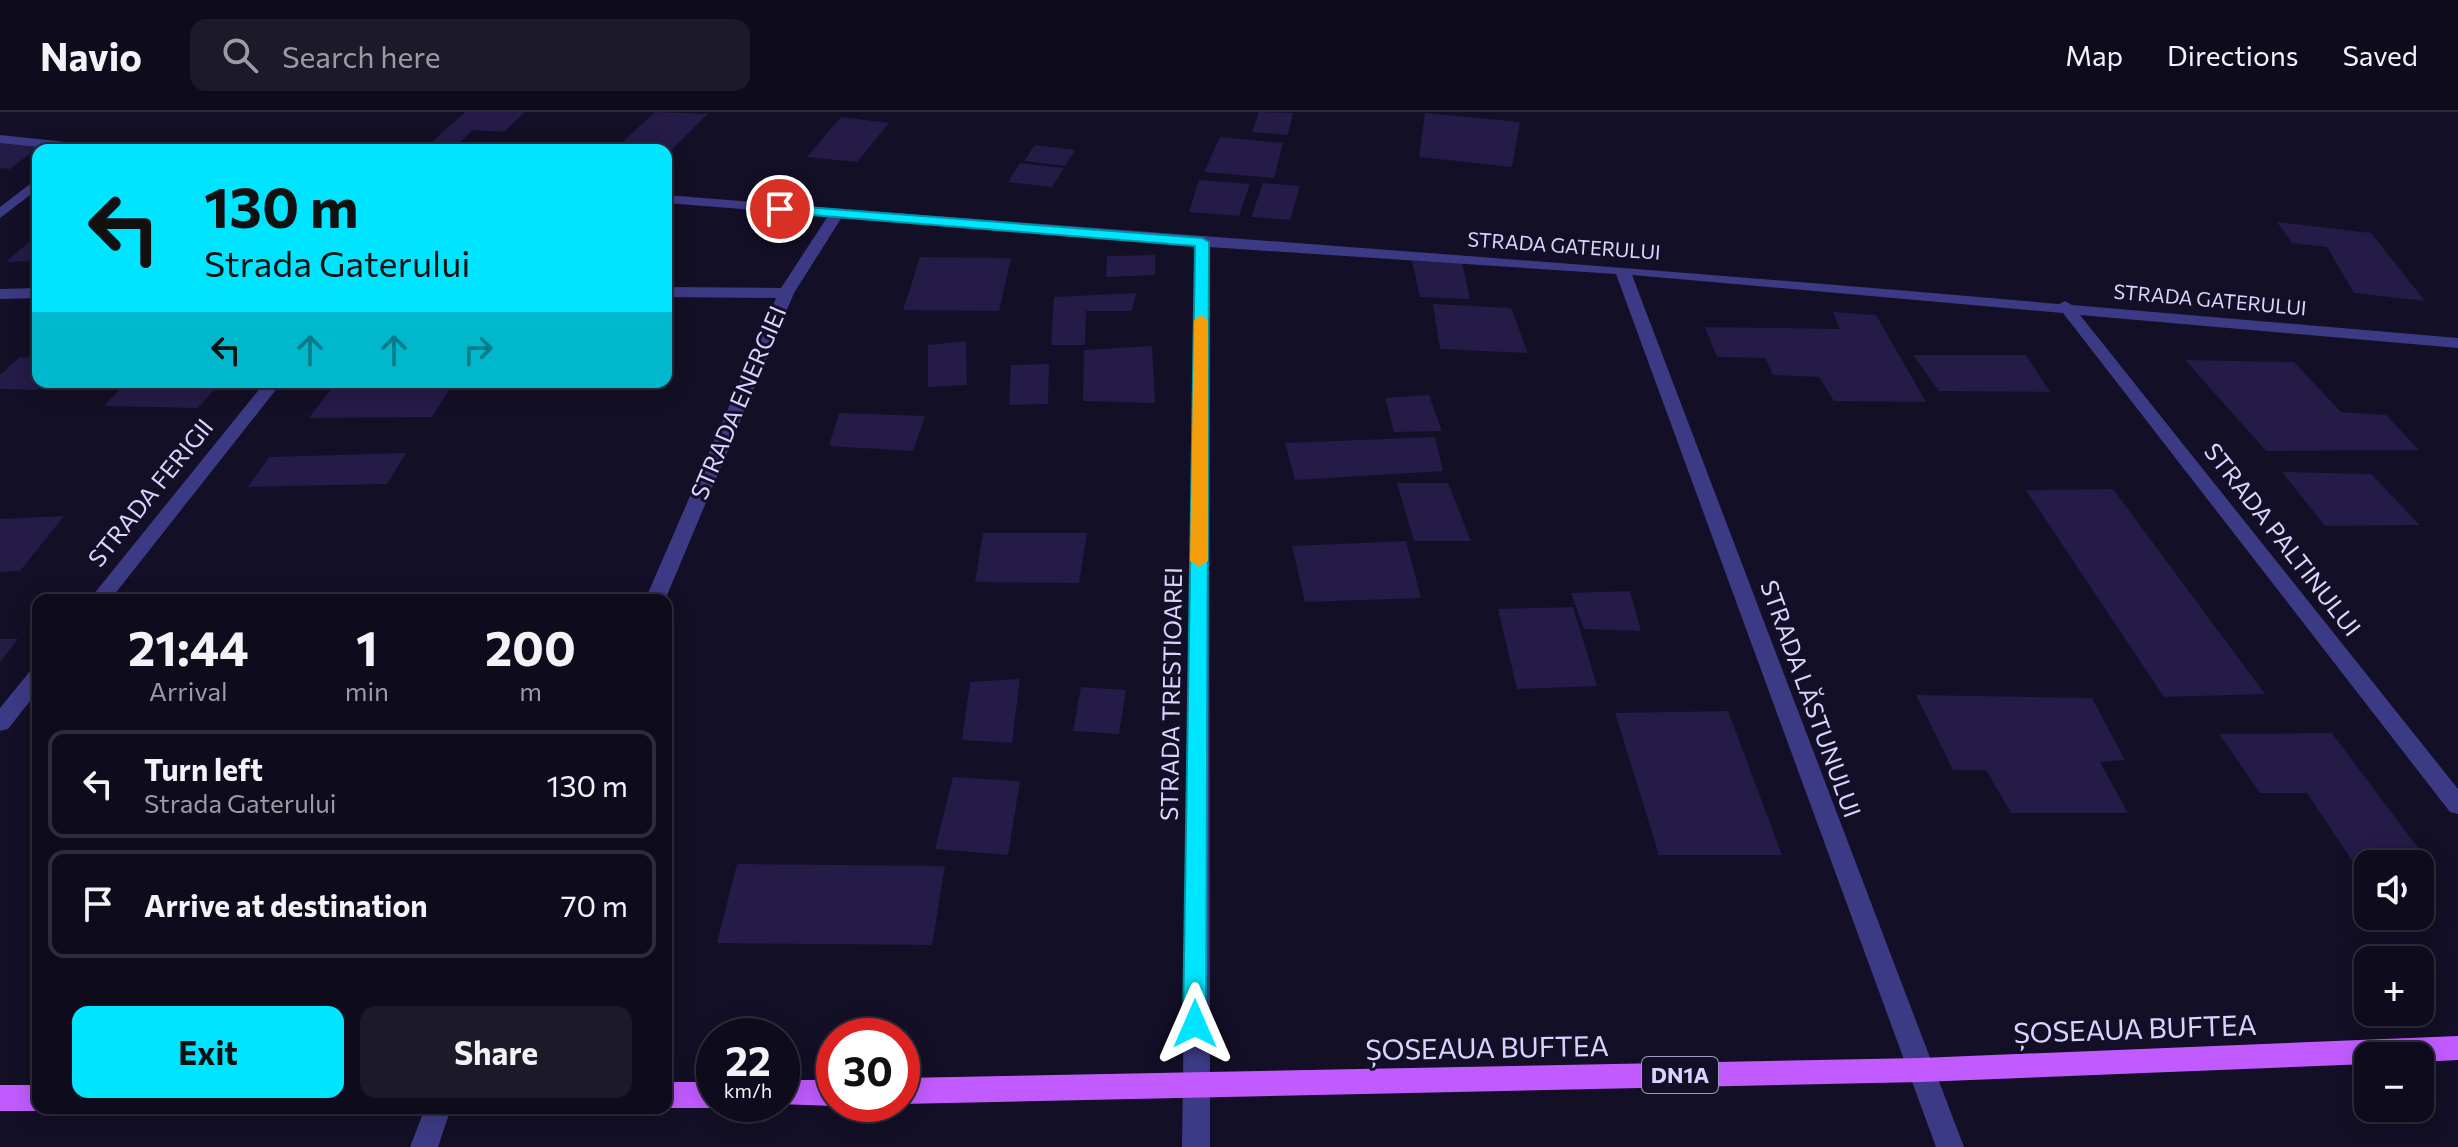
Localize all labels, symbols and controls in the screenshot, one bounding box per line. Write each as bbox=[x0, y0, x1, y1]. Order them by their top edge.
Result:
search box bbox=[190, 19, 750, 91]
text: Navio bbox=[40, 32, 142, 79]
icon: search bbox=[218, 33, 262, 77]
text: Search here bbox=[282, 37, 441, 74]
text: Map bbox=[2065, 38, 2123, 72]
text: Directions bbox=[2167, 38, 2298, 72]
text: Saved bbox=[2342, 38, 2418, 72]
text: 130 m bbox=[204, 171, 359, 240]
pin bbox=[746, 175, 814, 243]
icon: left bbox=[72, 176, 176, 280]
icon: arrive bbox=[758, 187, 802, 231]
street label: STRADA GATERULUI bbox=[1467, 226, 1662, 264]
text: Strada Gaterului bbox=[204, 240, 471, 284]
street label: STRADA GATERULUI bbox=[2113, 279, 2308, 319]
street label: STRADA ENERGIEI bbox=[684, 301, 791, 504]
icon: left bbox=[204, 328, 248, 372]
icon: ahead bbox=[288, 328, 332, 372]
icon: ahead bbox=[372, 328, 416, 372]
icon: right bbox=[456, 328, 500, 372]
street label: STRADA FERIGII bbox=[81, 412, 218, 572]
street label: STRADA PALTINULUI bbox=[2199, 437, 2368, 641]
street label: STRADA TRESTIOAREI bbox=[1154, 567, 1187, 821]
street label: STRADA LĂSTUNULUI bbox=[1755, 576, 1868, 821]
text: 21:44 bbox=[128, 617, 249, 676]
text: 1 bbox=[356, 617, 378, 676]
text: 200 bbox=[485, 617, 576, 676]
text: Arrival bbox=[149, 675, 228, 706]
text: min bbox=[345, 675, 389, 706]
text: m bbox=[519, 675, 542, 706]
text: Turn left bbox=[144, 750, 263, 787]
icon: left bbox=[76, 762, 120, 806]
text: 130 m bbox=[547, 766, 628, 803]
text: Strada Gaterului bbox=[144, 787, 337, 818]
map controls bbox=[2354, 850, 2434, 1122]
button: sound bbox=[2354, 850, 2434, 930]
icon: arrive bbox=[76, 882, 120, 926]
text: Arrive at destination bbox=[144, 886, 428, 923]
text: 70 m bbox=[561, 886, 628, 923]
button: + bbox=[2354, 946, 2434, 1026]
position arrow bbox=[1153, 982, 1237, 1066]
button: Exit bbox=[72, 1006, 344, 1098]
button: Share bbox=[360, 1006, 632, 1098]
street label: ȘOSEAUA BUFTEA bbox=[2013, 1007, 2257, 1051]
speed limit sign: 30 bbox=[816, 1018, 920, 1122]
street label: ȘOSEAUA BUFTEA bbox=[1365, 1028, 1609, 1068]
text: 22 bbox=[725, 1035, 771, 1084]
button: − bbox=[2354, 1042, 2434, 1122]
road number: DN1A bbox=[1642, 1057, 1718, 1093]
text: km/h bbox=[724, 1078, 772, 1102]

